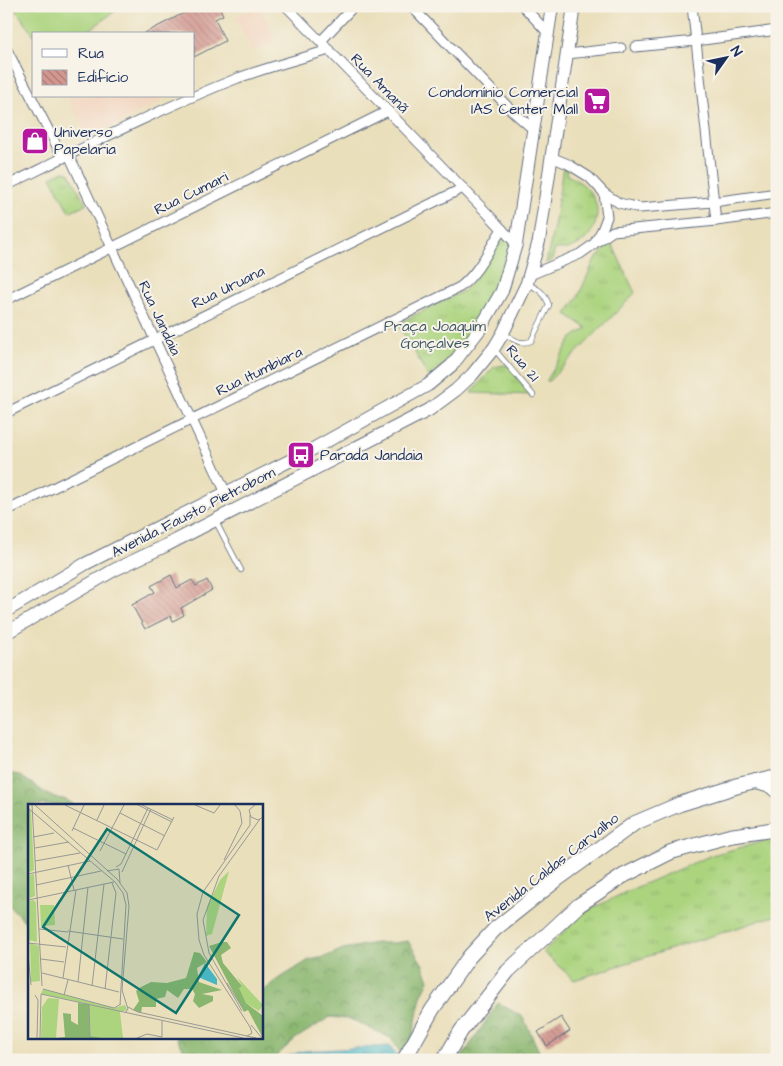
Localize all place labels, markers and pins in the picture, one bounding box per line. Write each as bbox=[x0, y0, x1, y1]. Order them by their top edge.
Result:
place label: Condomínio Comercial IAS Center Mall bbox=[428, 82, 578, 120]
supermarket icon: Condomínio Comercial IAS Center Mall bbox=[582, 86, 612, 116]
place label: Universo Papelaria bbox=[54, 122, 116, 160]
shop icon: Universo Papelaria bbox=[20, 126, 50, 156]
bus stop icon: Parada Jandaia bbox=[286, 440, 316, 470]
place label: Parada Jandaia bbox=[320, 445, 423, 466]

